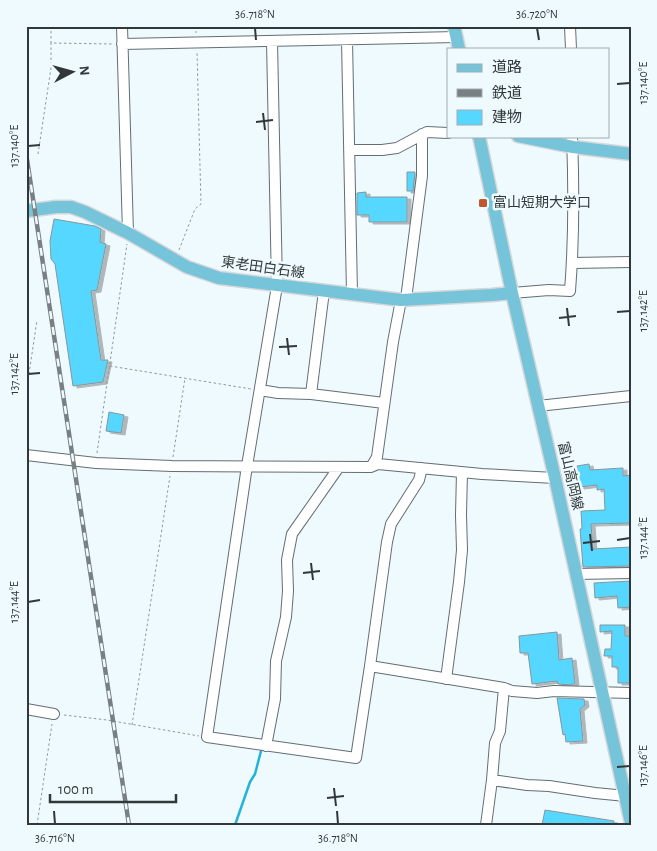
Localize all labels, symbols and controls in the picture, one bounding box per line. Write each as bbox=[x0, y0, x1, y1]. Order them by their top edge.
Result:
text: 36.718°N bbox=[235, 8, 275, 20]
text: 36.720°N bbox=[516, 8, 558, 20]
north arrow bbox=[48, 48, 98, 98]
legend bbox=[447, 48, 610, 138]
text: 道路 bbox=[492, 59, 522, 75]
text: 137.140°E bbox=[637, 62, 649, 104]
text: N bbox=[76, 65, 91, 76]
text: 鉄道 bbox=[492, 85, 522, 101]
text: 建物 bbox=[492, 109, 522, 125]
text: 137.140°E bbox=[8, 125, 20, 167]
place label: 富山短期大学口 bbox=[493, 195, 591, 210]
marker: 富山短期大学口 bbox=[477, 197, 489, 209]
street label: 東老田白石線 bbox=[220, 254, 306, 281]
text: 137.142°E bbox=[637, 290, 649, 332]
text: 137.142°E bbox=[8, 353, 20, 395]
street label: 富山高岡線 bbox=[555, 440, 586, 512]
text: 137.144°E bbox=[637, 517, 649, 559]
text: 137.144°E bbox=[8, 581, 20, 623]
text: 137.146°E bbox=[637, 745, 649, 787]
scale bar bbox=[50, 771, 176, 803]
text: 100 m bbox=[58, 782, 93, 797]
text: 36.716°N bbox=[35, 832, 75, 844]
text: 36.718°N bbox=[318, 832, 358, 844]

